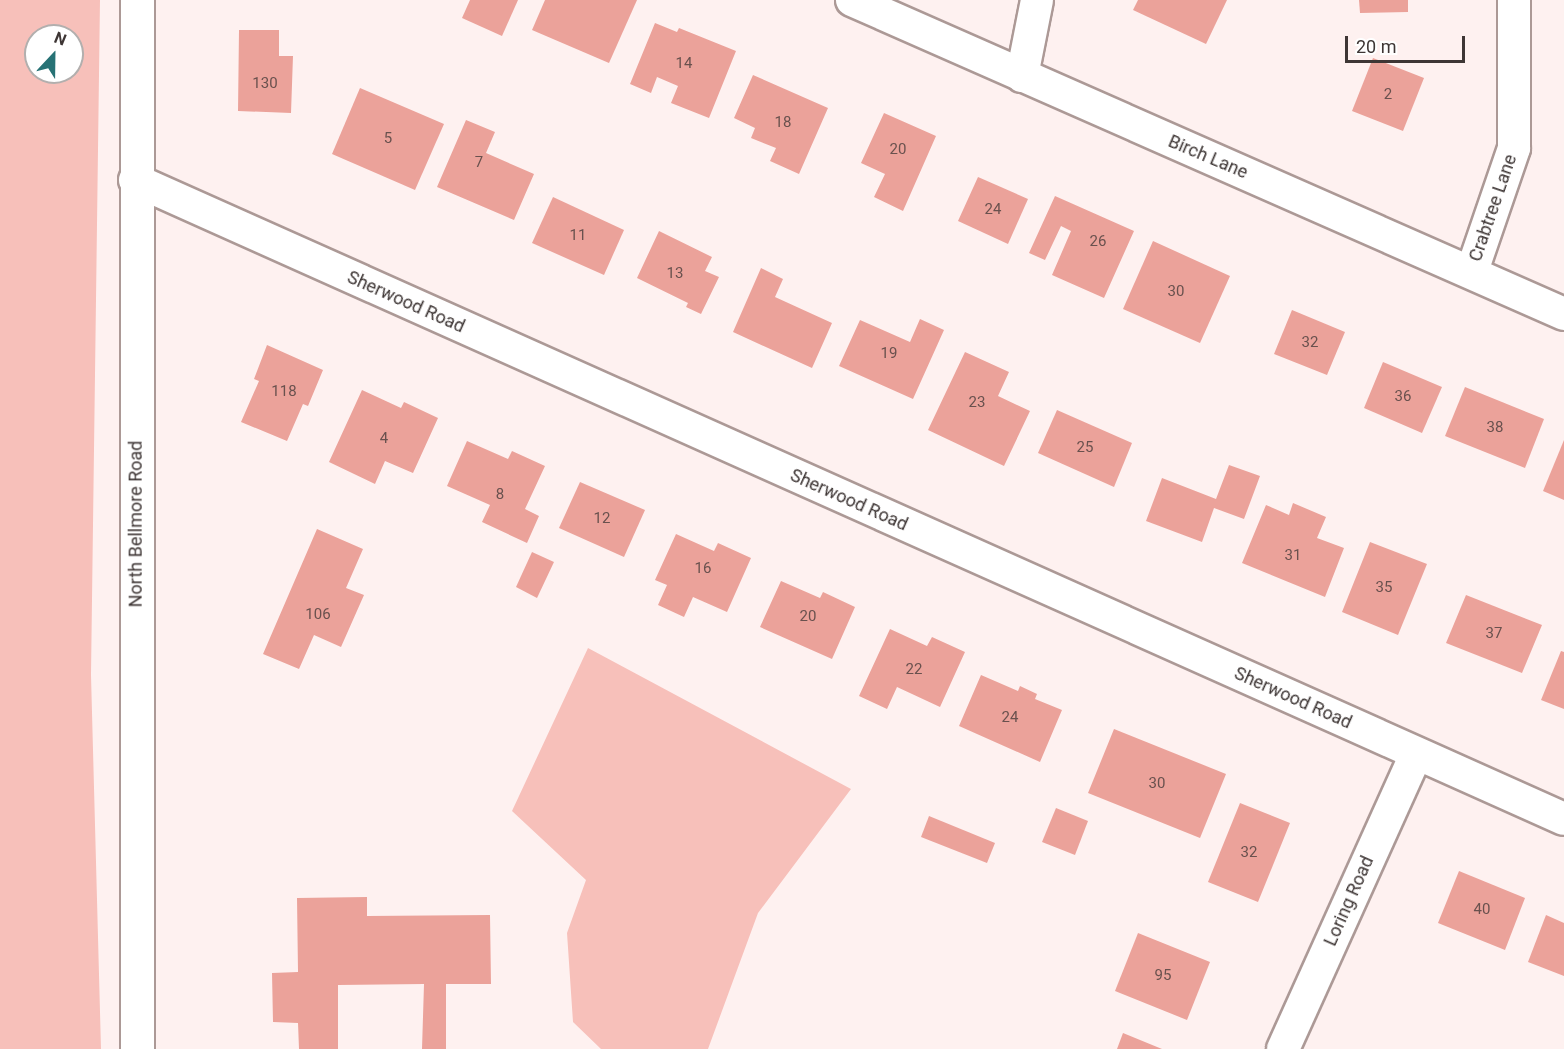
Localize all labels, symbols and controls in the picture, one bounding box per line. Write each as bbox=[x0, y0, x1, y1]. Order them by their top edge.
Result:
north arrow bbox=[24, 24, 84, 84]
scale bar bbox=[1348, 24, 1468, 62]
text: N bbox=[51, 28, 69, 50]
text: 20 m bbox=[1356, 36, 1396, 57]
house number: 14 bbox=[676, 55, 692, 73]
house number: 130 bbox=[252, 75, 278, 93]
house number: 2 bbox=[1384, 86, 1392, 104]
house number: 18 bbox=[775, 114, 791, 132]
house number: 5 bbox=[384, 130, 392, 148]
street label: Birch Lane bbox=[1165, 131, 1251, 183]
house number: 20 bbox=[890, 141, 906, 159]
street label: Crabtree Lane bbox=[1465, 152, 1521, 264]
house number: 7 bbox=[475, 154, 483, 172]
house number: 24 bbox=[985, 201, 1001, 219]
house number: 11 bbox=[570, 227, 586, 245]
house number: 26 bbox=[1090, 233, 1106, 251]
house number: 13 bbox=[667, 265, 683, 283]
street label: Sherwood Road bbox=[344, 266, 468, 338]
house number: 30 bbox=[1168, 283, 1184, 301]
house number: 32 bbox=[1302, 334, 1318, 352]
house number: 19 bbox=[881, 345, 897, 363]
house number: 118 bbox=[271, 383, 297, 401]
house number: 36 bbox=[1395, 388, 1411, 406]
house number: 23 bbox=[969, 394, 985, 412]
house number: 38 bbox=[1487, 419, 1503, 437]
house number: 4 bbox=[380, 430, 388, 448]
house number: 25 bbox=[1077, 439, 1093, 457]
street label: North Bellmore Road bbox=[125, 441, 147, 607]
street label: Sherwood Road bbox=[787, 464, 911, 536]
house number: 8 bbox=[496, 486, 504, 504]
house number: 12 bbox=[594, 510, 610, 528]
house number: 31 bbox=[1285, 547, 1301, 565]
house number: 16 bbox=[695, 560, 711, 578]
house number: 35 bbox=[1376, 579, 1392, 597]
house number: 106 bbox=[305, 606, 331, 624]
house number: 20 bbox=[800, 608, 816, 626]
house number: 37 bbox=[1486, 625, 1502, 643]
house number: 22 bbox=[906, 661, 922, 679]
street label: Sherwood Road bbox=[1231, 662, 1355, 734]
house number: 24 bbox=[1002, 709, 1018, 727]
house number: 30 bbox=[1149, 775, 1165, 793]
house number: 32 bbox=[1241, 844, 1257, 862]
street label: Loring Road bbox=[1320, 853, 1378, 949]
house number: 40 bbox=[1474, 901, 1490, 919]
house number: 95 bbox=[1155, 967, 1171, 985]

